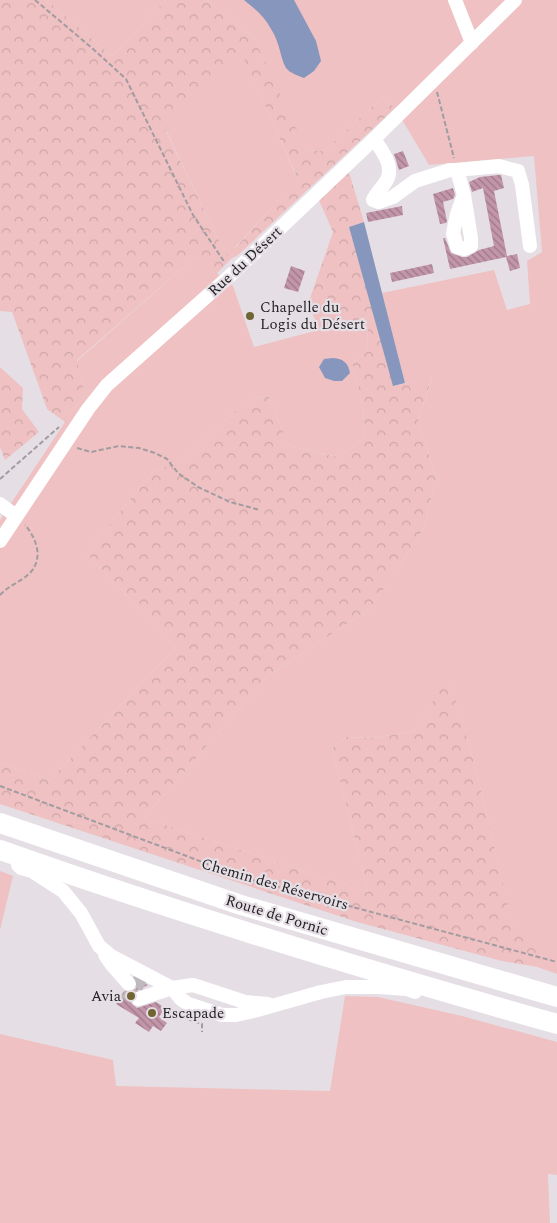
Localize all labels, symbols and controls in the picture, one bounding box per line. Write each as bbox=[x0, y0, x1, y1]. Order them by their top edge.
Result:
street label: Rue du Désert bbox=[203, 221, 287, 302]
place label: Chapelle du Logis du Désert bbox=[260, 296, 365, 336]
marker: Chapelle du Logis du Désert bbox=[244, 310, 256, 322]
street label: Chemin des Réservoirs bbox=[199, 852, 351, 916]
street label: Route de Pornic bbox=[223, 889, 331, 942]
place label: Avia bbox=[91, 985, 122, 1008]
marker: Avia bbox=[125, 990, 137, 1002]
place label: Escapade bbox=[162, 1002, 224, 1025]
marker: Escapade bbox=[146, 1007, 158, 1019]

